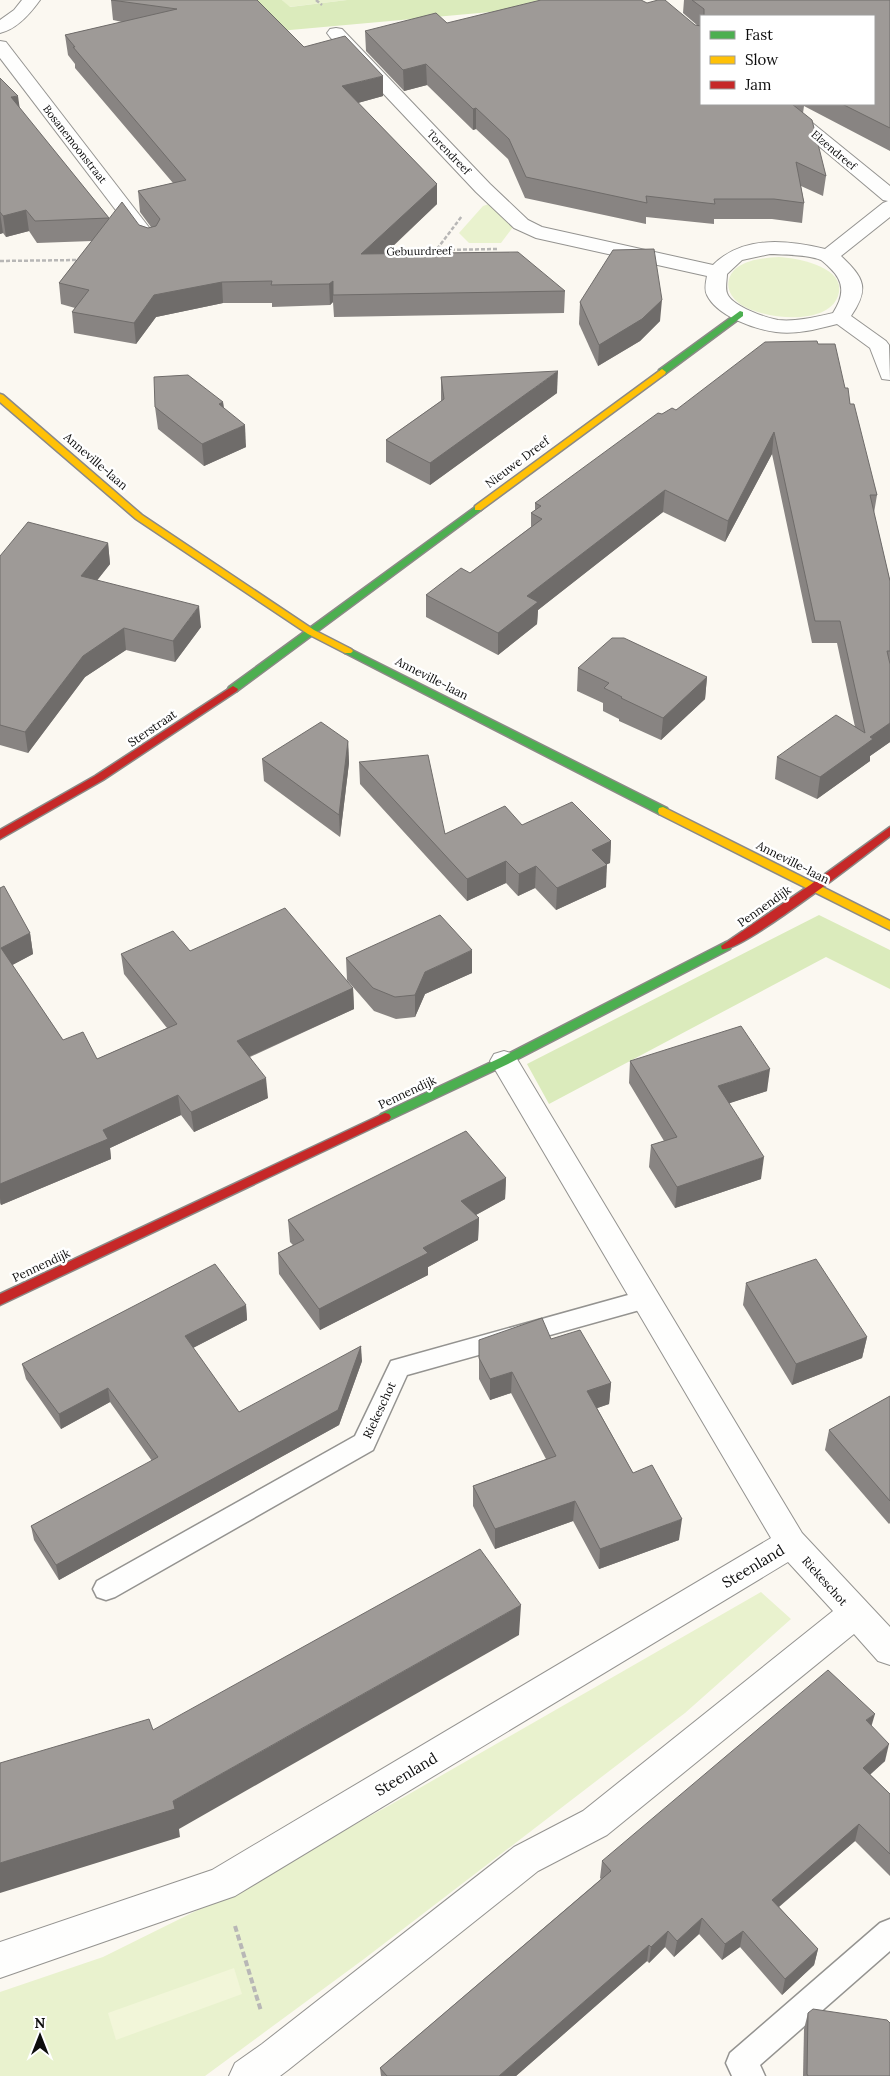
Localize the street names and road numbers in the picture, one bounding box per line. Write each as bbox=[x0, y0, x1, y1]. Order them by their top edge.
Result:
street label: Bosanemoonstraat bbox=[40, 102, 110, 187]
street label: Torendreef bbox=[424, 127, 475, 178]
street label: Elzendreef bbox=[808, 127, 860, 174]
street label: Gebuurdreef bbox=[386, 243, 453, 259]
street label: Anneville-laan bbox=[60, 429, 131, 493]
street label: Nieuwe Dreef bbox=[482, 432, 553, 491]
street label: Anneville-laan bbox=[392, 653, 471, 703]
street label: Sterstraat bbox=[125, 706, 179, 750]
street label: Anneville-laan bbox=[753, 837, 832, 887]
street label: Pennendijk bbox=[734, 882, 794, 930]
street label: Pennendijk bbox=[376, 1072, 439, 1112]
street label: Pennendijk bbox=[10, 1245, 73, 1285]
street label: Riekeschot bbox=[359, 1379, 399, 1441]
street label: Steenland bbox=[718, 1540, 788, 1592]
street label: Riekeschot bbox=[799, 1553, 851, 1609]
street label: Steenland bbox=[371, 1748, 441, 1800]

